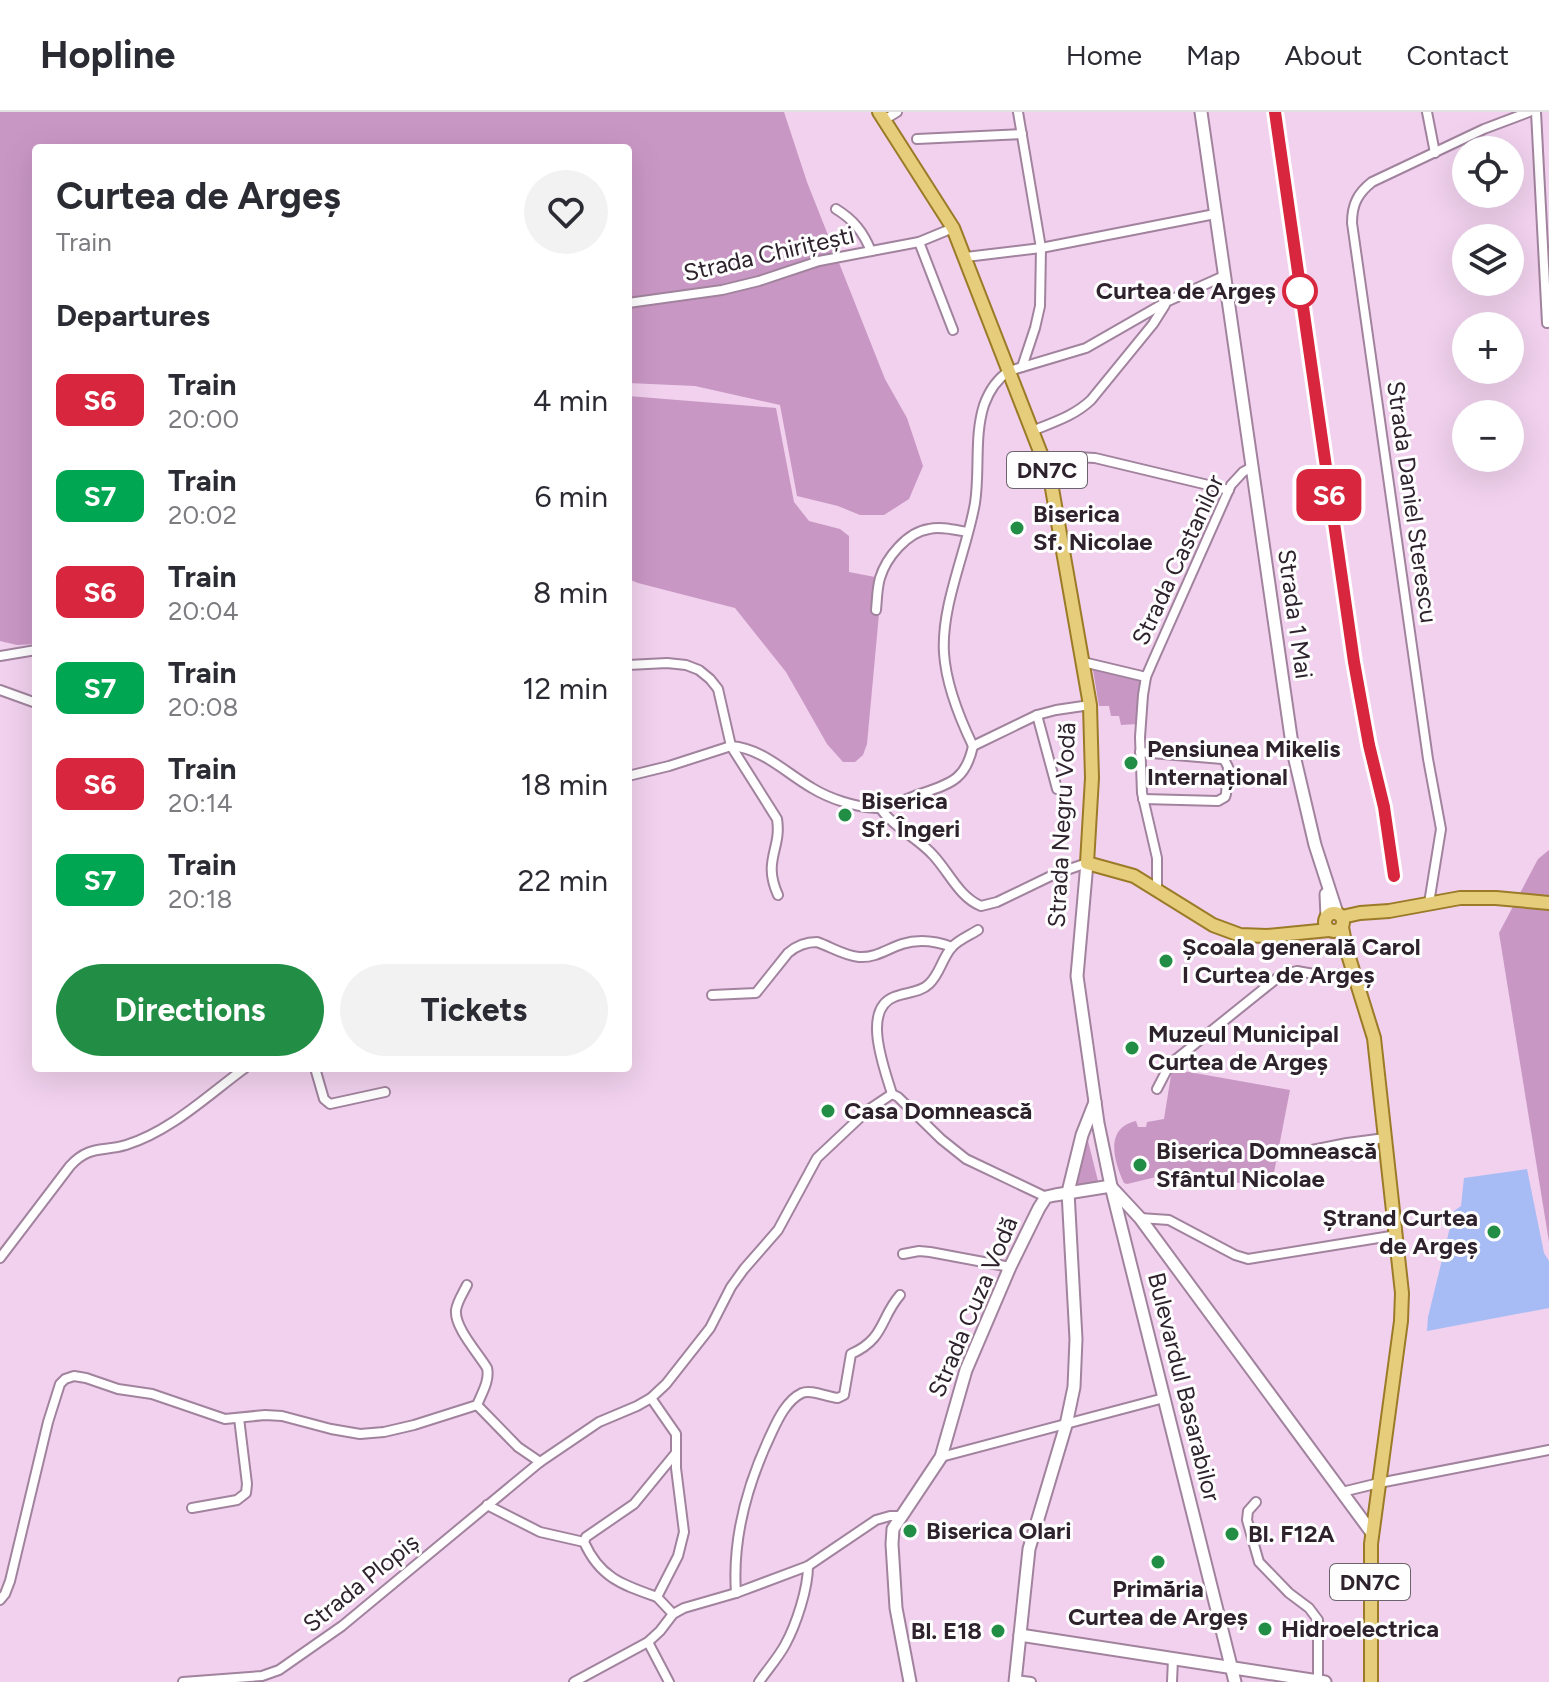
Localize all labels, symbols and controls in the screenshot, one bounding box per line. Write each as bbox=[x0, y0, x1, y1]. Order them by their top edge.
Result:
text: Hopline bbox=[40, 32, 175, 78]
text: Home bbox=[1066, 38, 1142, 72]
text: Map bbox=[1186, 38, 1241, 72]
text: About bbox=[1285, 38, 1362, 72]
text: Contact bbox=[1406, 38, 1509, 72]
map controls bbox=[1452, 136, 1524, 472]
button: locate bbox=[1452, 136, 1524, 208]
button: heart bbox=[524, 170, 608, 254]
text: Curtea de Argeș bbox=[56, 173, 341, 219]
street label: Strada Chirițești bbox=[681, 220, 857, 287]
button: layers bbox=[1452, 224, 1524, 296]
text: Train bbox=[56, 226, 112, 258]
marker: Curtea de Argeș bbox=[1283, 274, 1317, 308]
place label: Curtea de Argeș bbox=[1096, 276, 1276, 305]
text: Departures bbox=[56, 297, 210, 334]
button: + bbox=[1452, 312, 1524, 384]
text: Train bbox=[168, 366, 237, 403]
street label: Strada Daniel Sterescu bbox=[1381, 379, 1444, 625]
text: 4 min bbox=[533, 382, 608, 419]
text: S6 bbox=[83, 383, 117, 417]
button: − bbox=[1452, 400, 1524, 472]
text: 20:00 bbox=[168, 403, 239, 435]
road number: DN7C bbox=[1007, 452, 1087, 488]
text: Train bbox=[168, 462, 237, 499]
line badge: S6 bbox=[1293, 469, 1365, 521]
street label: Strada Castanilor bbox=[1125, 470, 1230, 650]
text: 6 min bbox=[534, 478, 608, 515]
text: S6 bbox=[1312, 478, 1346, 512]
text: S7 bbox=[84, 479, 116, 513]
text: 20:02 bbox=[168, 499, 237, 531]
place label: Biserica Sf. Nicolae bbox=[1033, 499, 1153, 556]
marker: Biserica Sf. Nicolae bbox=[1008, 519, 1026, 537]
street label: Strada 1 Mai bbox=[1272, 547, 1319, 680]
text: Train bbox=[168, 558, 237, 595]
text: 8 min bbox=[533, 574, 608, 611]
text: S6 bbox=[83, 575, 117, 609]
text: 20:04 bbox=[168, 595, 239, 627]
text: Train bbox=[168, 654, 237, 691]
text: 12 min bbox=[522, 670, 608, 707]
text: S7 bbox=[84, 671, 116, 705]
text: 20:08 bbox=[168, 691, 238, 723]
street label: Strada Negru Vodă bbox=[1042, 722, 1081, 928]
place label: Pensiunea Mikelis Internațional bbox=[1147, 734, 1341, 791]
text: Train bbox=[168, 750, 237, 787]
marker: Pensiunea Mikelis Internațional bbox=[1122, 754, 1140, 772]
text: 18 min bbox=[521, 766, 608, 803]
text: S6 bbox=[83, 767, 117, 801]
place label: Biserica Sf. Îngeri bbox=[861, 786, 960, 843]
text: 20:14 bbox=[168, 787, 233, 819]
marker: Biserica Sf. Îngeri bbox=[836, 806, 854, 824]
text: Train bbox=[168, 846, 237, 883]
text: 22 min bbox=[518, 862, 608, 899]
text: S7 bbox=[84, 863, 116, 897]
text: 20:18 bbox=[168, 883, 232, 915]
place label: Școala generală Carol I Curtea de Argeș bbox=[1182, 932, 1421, 989]
marker: Școala generală Carol I Curtea de Argeș bbox=[1157, 952, 1175, 970]
button: Directions bbox=[56, 964, 324, 1056]
button: Tickets bbox=[340, 964, 608, 1056]
place label: Muzeul Municipal Curtea de Argeș bbox=[1148, 1019, 1339, 1076]
marker: Muzeul Municipal Curtea de Argeș bbox=[1123, 1039, 1141, 1057]
place label: Casa Domnească bbox=[844, 1096, 1032, 1125]
marker: Casa Domnească bbox=[819, 1102, 837, 1120]
place label: Biserica Domnească Sfântul Nicolae bbox=[1156, 1136, 1377, 1193]
marker: Biserica Domnească Sfântul Nicolae bbox=[1131, 1156, 1149, 1174]
place label: Ștrand Curtea de Argeș bbox=[1323, 1203, 1478, 1260]
street label: Strada Cuza Vodă bbox=[922, 1212, 1024, 1401]
marker: Ștrand Curtea de Argeș bbox=[1485, 1223, 1503, 1241]
street label: Bulevardul Basarabilor bbox=[1142, 1269, 1227, 1504]
place label: Biserica Olari bbox=[926, 1516, 1071, 1545]
place label: Bl. F12A bbox=[1248, 1519, 1335, 1548]
marker: Biserica Olari bbox=[901, 1522, 919, 1540]
marker: Bl. F12A bbox=[1223, 1525, 1241, 1543]
street label: Strada Plopiș bbox=[297, 1527, 424, 1638]
marker: Primăria Curtea de Argeș bbox=[1149, 1553, 1167, 1571]
road number: DN7C bbox=[1330, 1564, 1410, 1600]
place label: Primăria Curtea de Argeș bbox=[1068, 1574, 1248, 1631]
place label: Hidroelectrica bbox=[1281, 1614, 1439, 1643]
place label: Bl. E18 bbox=[911, 1616, 982, 1645]
marker: Hidroelectrica bbox=[1256, 1620, 1274, 1638]
marker: Bl. E18 bbox=[989, 1622, 1007, 1640]

